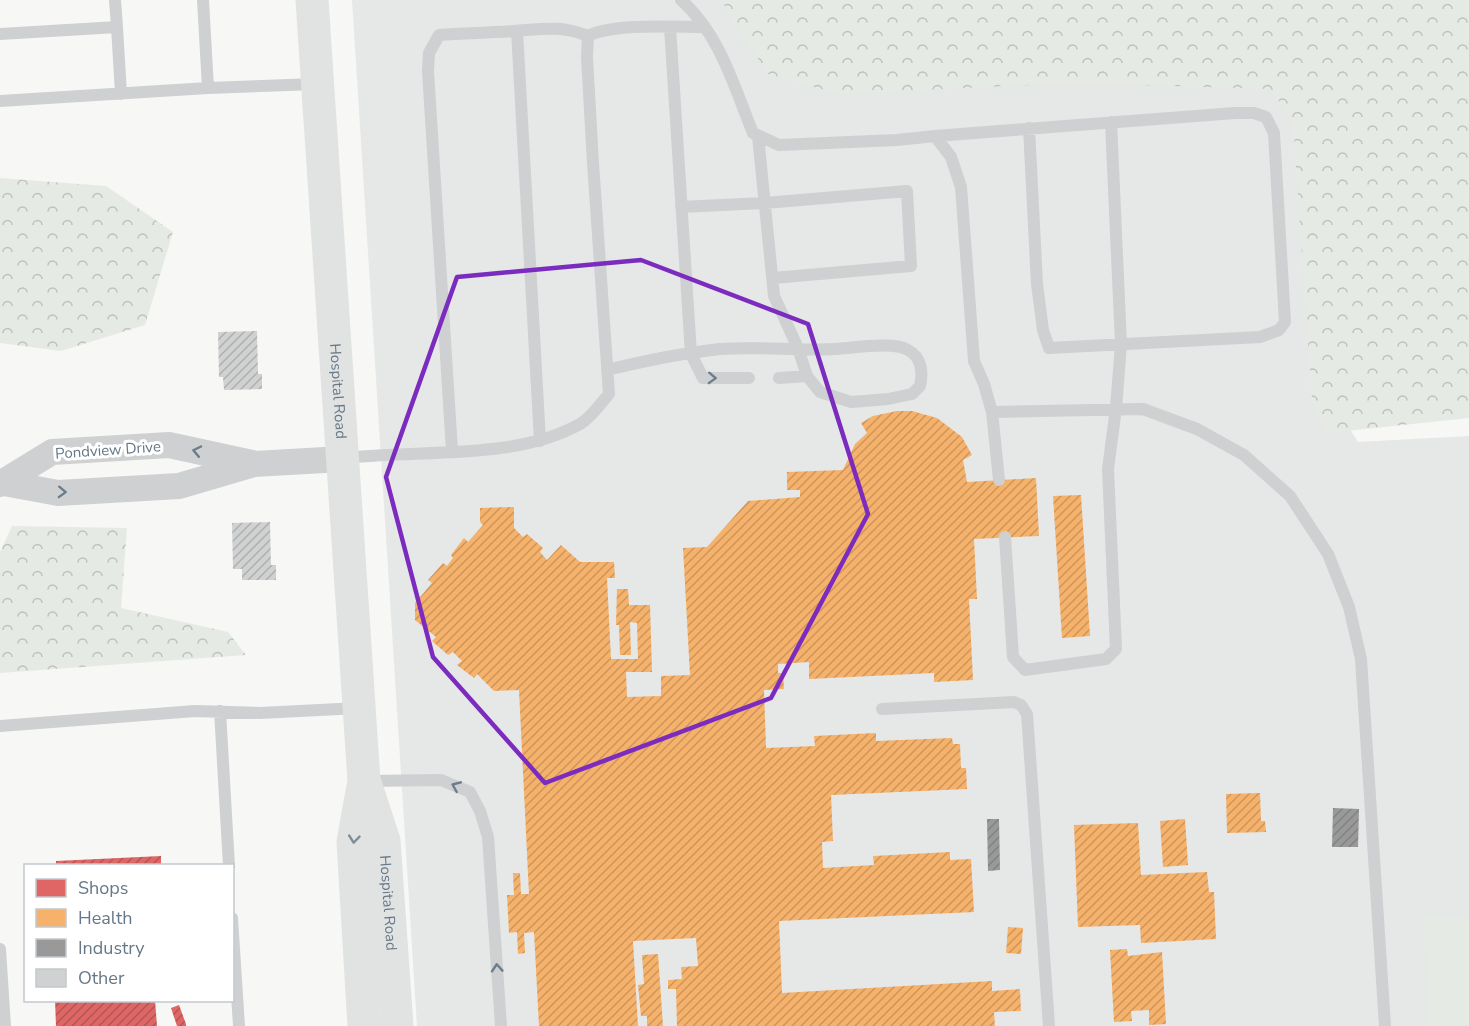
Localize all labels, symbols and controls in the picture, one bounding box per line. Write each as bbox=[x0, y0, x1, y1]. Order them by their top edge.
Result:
street label: Hospital Road bbox=[325, 343, 351, 440]
one-way arrow bbox=[708, 371, 717, 384]
street label: Pondview Drive bbox=[54, 436, 162, 464]
one-way arrow bbox=[193, 446, 203, 459]
one-way arrow bbox=[57, 486, 66, 498]
one-way arrow bbox=[451, 781, 462, 793]
one-way arrow bbox=[348, 834, 361, 843]
street label: Hospital Road bbox=[375, 854, 402, 951]
legend bbox=[24, 864, 234, 1002]
text: Shops bbox=[78, 876, 128, 900]
text: Health bbox=[78, 906, 133, 930]
text: Industry bbox=[78, 936, 145, 960]
one-way arrow bbox=[491, 963, 504, 972]
text: Other bbox=[78, 966, 125, 990]

